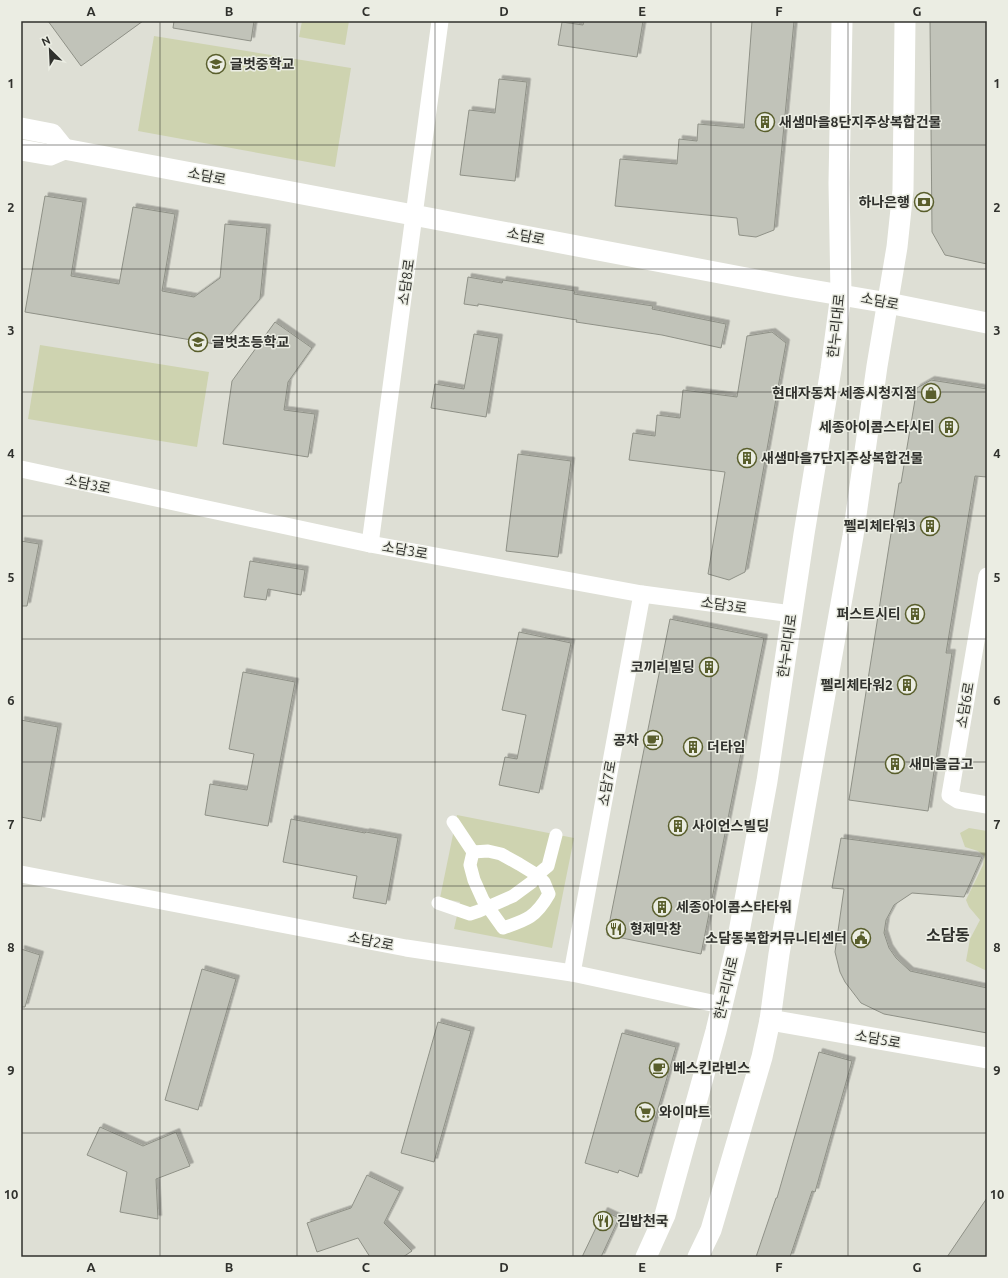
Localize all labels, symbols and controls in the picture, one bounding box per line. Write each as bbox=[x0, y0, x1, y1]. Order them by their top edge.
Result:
text: A bbox=[86, 4, 96, 18]
text: B bbox=[225, 4, 234, 18]
text: C bbox=[362, 4, 371, 18]
text: D bbox=[499, 4, 509, 18]
text: E bbox=[638, 4, 646, 18]
text: F bbox=[775, 4, 783, 18]
text: G bbox=[913, 4, 922, 18]
north arrow bbox=[30, 30, 70, 70]
text: N bbox=[40, 34, 52, 48]
school or university icon: 글벗중학교 bbox=[205, 53, 227, 75]
place label: 글벗중학교 bbox=[230, 56, 295, 72]
text: 1 bbox=[7, 76, 15, 90]
text: 1 bbox=[993, 76, 1001, 90]
building icon: 새샘마을8단지주상복합건물 bbox=[754, 111, 776, 133]
place label: 새샘마을8단지주상복합건물 bbox=[779, 114, 942, 130]
street label: 소담로 bbox=[187, 164, 228, 188]
bank icon: 하나은행 bbox=[913, 191, 935, 213]
place label: 하나은행 bbox=[858, 194, 910, 210]
text: 2 bbox=[7, 200, 15, 214]
text: 2 bbox=[993, 200, 1001, 214]
street label: 소담로 bbox=[506, 224, 547, 248]
street label: 소담8로 bbox=[395, 258, 417, 306]
street label: 소담로 bbox=[860, 289, 901, 313]
street label: 한누리대로 bbox=[825, 293, 847, 359]
text: 3 bbox=[7, 323, 15, 337]
text: 3 bbox=[993, 323, 1001, 337]
school or university icon: 글벗초등학교 bbox=[187, 331, 209, 353]
place label: 글벗초등학교 bbox=[212, 334, 289, 350]
shop icon: 현대자동차 세종시청지점 bbox=[920, 382, 942, 404]
place label: 현대자동차 세종시청지점 bbox=[772, 385, 917, 401]
building icon: 세종아이콤스타시티 bbox=[938, 416, 960, 438]
place label: 세종아이콤스타시티 bbox=[819, 419, 935, 435]
text: 4 bbox=[7, 446, 15, 460]
text: 4 bbox=[993, 446, 1001, 460]
building icon: 새샘마을7단지주상복합건물 bbox=[736, 447, 758, 469]
place label: 새샘마을7단지주상복합건물 bbox=[761, 450, 924, 466]
street label: 소담3로 bbox=[64, 471, 113, 497]
building icon: 펠리체타워3 bbox=[919, 515, 941, 537]
place label: 펠리체타워3 bbox=[844, 518, 916, 534]
street label: 소담3로 bbox=[381, 538, 429, 562]
text: 5 bbox=[7, 570, 15, 584]
text: 5 bbox=[993, 570, 1001, 584]
street label: 소담3로 bbox=[700, 594, 748, 616]
building icon: 퍼스트시티 bbox=[904, 603, 926, 625]
place label: 퍼스트시티 bbox=[837, 606, 901, 622]
street label: 한누리대로 bbox=[775, 613, 799, 679]
building icon: 코끼리빌딩 bbox=[698, 656, 720, 678]
place label: 코끼리빌딩 bbox=[631, 659, 695, 675]
building icon: 펠리체타워2 bbox=[896, 674, 918, 696]
place label: 펠리체타워2 bbox=[821, 677, 893, 693]
street label: 소담6로 bbox=[953, 681, 977, 729]
text: 6 bbox=[7, 693, 15, 707]
text: 6 bbox=[993, 693, 1001, 707]
cafe icon: 공차 bbox=[642, 729, 664, 751]
place label: 공차 bbox=[613, 732, 639, 748]
building icon: 더타임 bbox=[682, 736, 704, 758]
place label: 더타임 bbox=[707, 739, 746, 755]
building icon: 새마을금고 bbox=[884, 753, 906, 775]
place label: 새마을금고 bbox=[909, 756, 974, 772]
street label: 소담7로 bbox=[595, 759, 619, 807]
building icon: 사이언스빌딩 bbox=[667, 815, 689, 837]
text: 7 bbox=[7, 817, 15, 831]
text: 7 bbox=[993, 817, 1001, 831]
place label: 사이언스빌딩 bbox=[692, 818, 769, 834]
building icon: 세종아이콤스타타워 bbox=[651, 896, 673, 918]
place label: 세종아이콤스타타워 bbox=[676, 899, 792, 915]
restaurant icon: 형제막창 bbox=[605, 918, 627, 940]
place label: 형제막창 bbox=[630, 921, 682, 937]
district label: 소담동 bbox=[926, 926, 970, 944]
public building icon: 소담동복합커뮤니티센터 bbox=[850, 927, 872, 949]
street label: 소담2로 bbox=[347, 929, 395, 953]
place label: 소담동복합커뮤니티센터 bbox=[705, 930, 847, 946]
text: 8 bbox=[7, 940, 15, 954]
text: 8 bbox=[993, 940, 1001, 954]
street label: 한누리대로 bbox=[711, 955, 741, 1021]
street label: 소담5로 bbox=[854, 1027, 902, 1051]
cafe icon: 베스킨라빈스 bbox=[648, 1057, 670, 1079]
place label: 베스킨라빈스 bbox=[673, 1060, 750, 1076]
text: 9 bbox=[7, 1063, 15, 1077]
text: 9 bbox=[993, 1063, 1001, 1077]
supermarket icon: 와이마트 bbox=[634, 1101, 656, 1123]
place label: 와이마트 bbox=[659, 1104, 711, 1120]
text: 10 bbox=[4, 1187, 18, 1201]
text: 10 bbox=[990, 1187, 1004, 1201]
restaurant icon: 김밥천국 bbox=[592, 1210, 614, 1232]
place label: 김밥천국 bbox=[617, 1213, 669, 1229]
text: A bbox=[86, 1260, 96, 1274]
text: B bbox=[225, 1260, 234, 1274]
text: C bbox=[362, 1260, 371, 1274]
text: D bbox=[499, 1260, 509, 1274]
text: E bbox=[638, 1260, 646, 1274]
text: F bbox=[775, 1260, 783, 1274]
text: G bbox=[913, 1260, 922, 1274]

